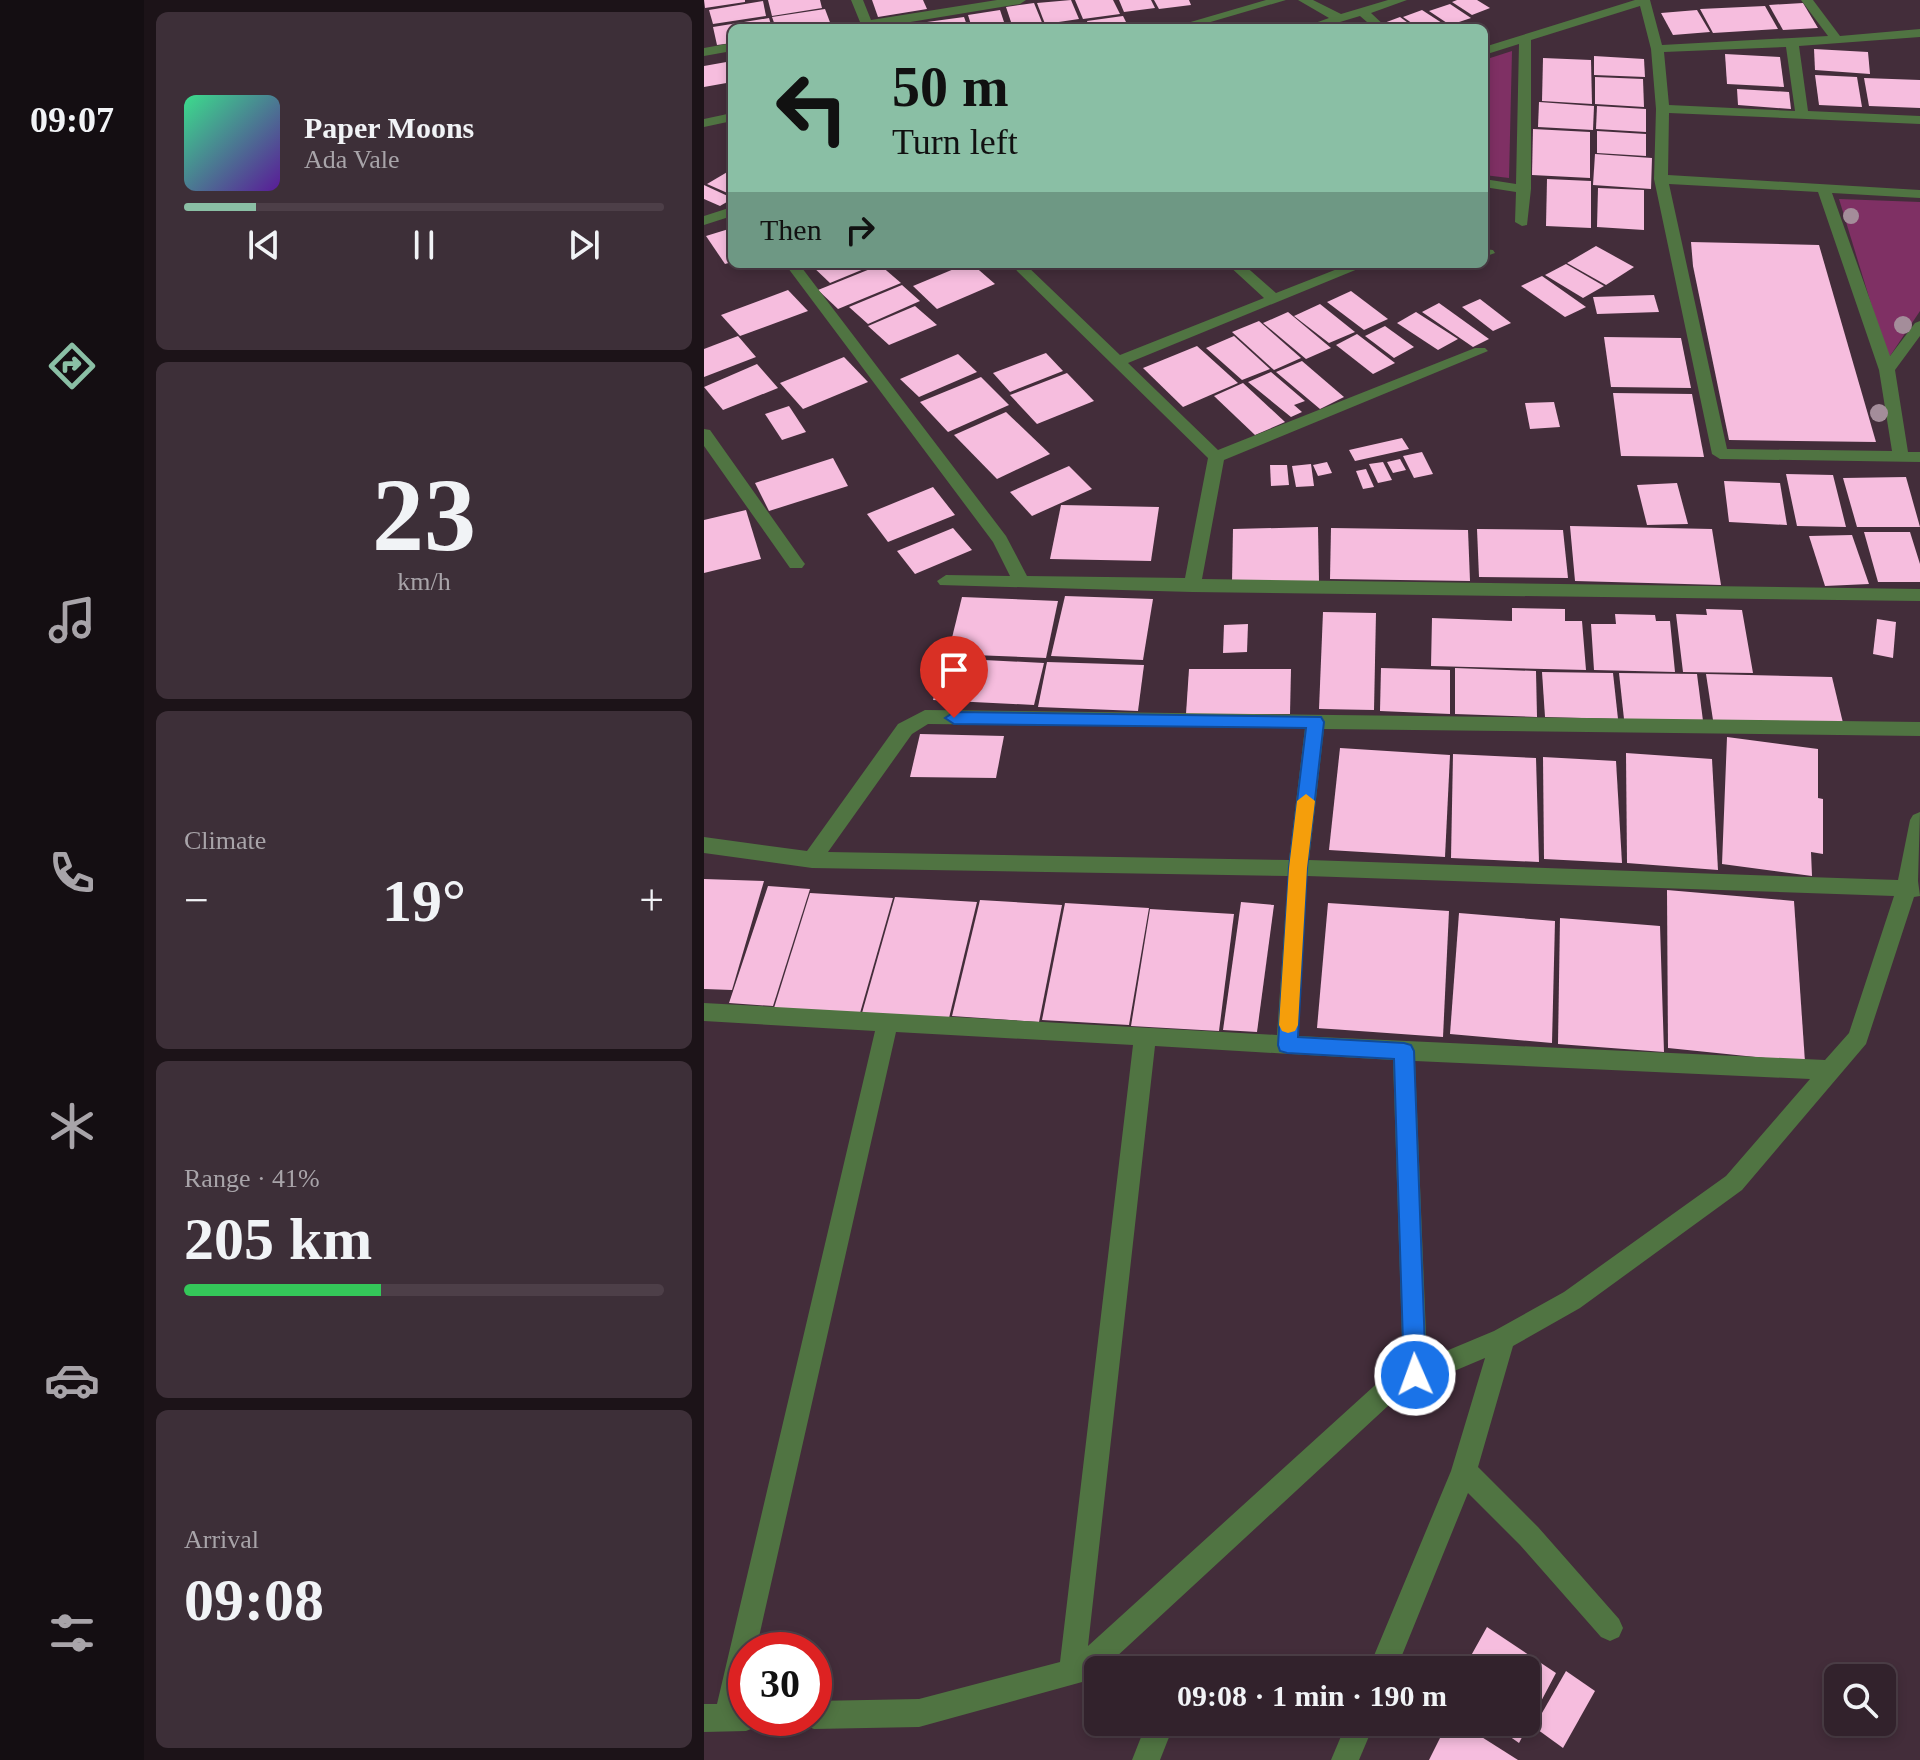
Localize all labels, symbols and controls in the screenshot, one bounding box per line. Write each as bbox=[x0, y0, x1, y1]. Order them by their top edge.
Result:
icon: left bbox=[760, 56, 864, 160]
text: 50 m bbox=[892, 56, 1009, 118]
text: 09:07 bbox=[30, 100, 114, 140]
text: Paper Moons bbox=[304, 111, 474, 144]
text: Turn left bbox=[892, 122, 1018, 162]
text: Ada Vale bbox=[304, 145, 400, 174]
icon: right bbox=[838, 208, 882, 252]
text: Then bbox=[760, 213, 822, 246]
icon: previous bbox=[242, 223, 286, 267]
icon: pause bbox=[402, 223, 446, 267]
icon: next bbox=[562, 223, 606, 267]
icon: directions bbox=[44, 338, 100, 394]
text: 23 bbox=[372, 457, 476, 572]
text: km/h bbox=[397, 567, 451, 596]
icon: music bbox=[44, 592, 100, 648]
pin bbox=[920, 636, 988, 718]
icon: arrive bbox=[932, 648, 976, 692]
text: Climate bbox=[184, 826, 266, 855]
icon: phone bbox=[44, 845, 100, 901]
text: 19° bbox=[382, 868, 466, 934]
text: − bbox=[184, 876, 209, 925]
text: + bbox=[639, 876, 664, 925]
icon: climate bbox=[44, 1098, 100, 1154]
text: Range · 41% bbox=[184, 1164, 320, 1193]
text: 205 km bbox=[184, 1206, 372, 1272]
position arrow bbox=[1373, 1333, 1457, 1417]
icon: car bbox=[44, 1352, 100, 1408]
text: Arrival bbox=[184, 1525, 259, 1554]
text: 09:08 bbox=[184, 1567, 324, 1633]
icon: filters bbox=[44, 1605, 100, 1661]
speed limit sign: 30 bbox=[728, 1632, 832, 1736]
map controls bbox=[1824, 1664, 1896, 1736]
button: search bbox=[1824, 1664, 1896, 1736]
text: 09:08 · 1 min · 190 m bbox=[1177, 1679, 1447, 1712]

